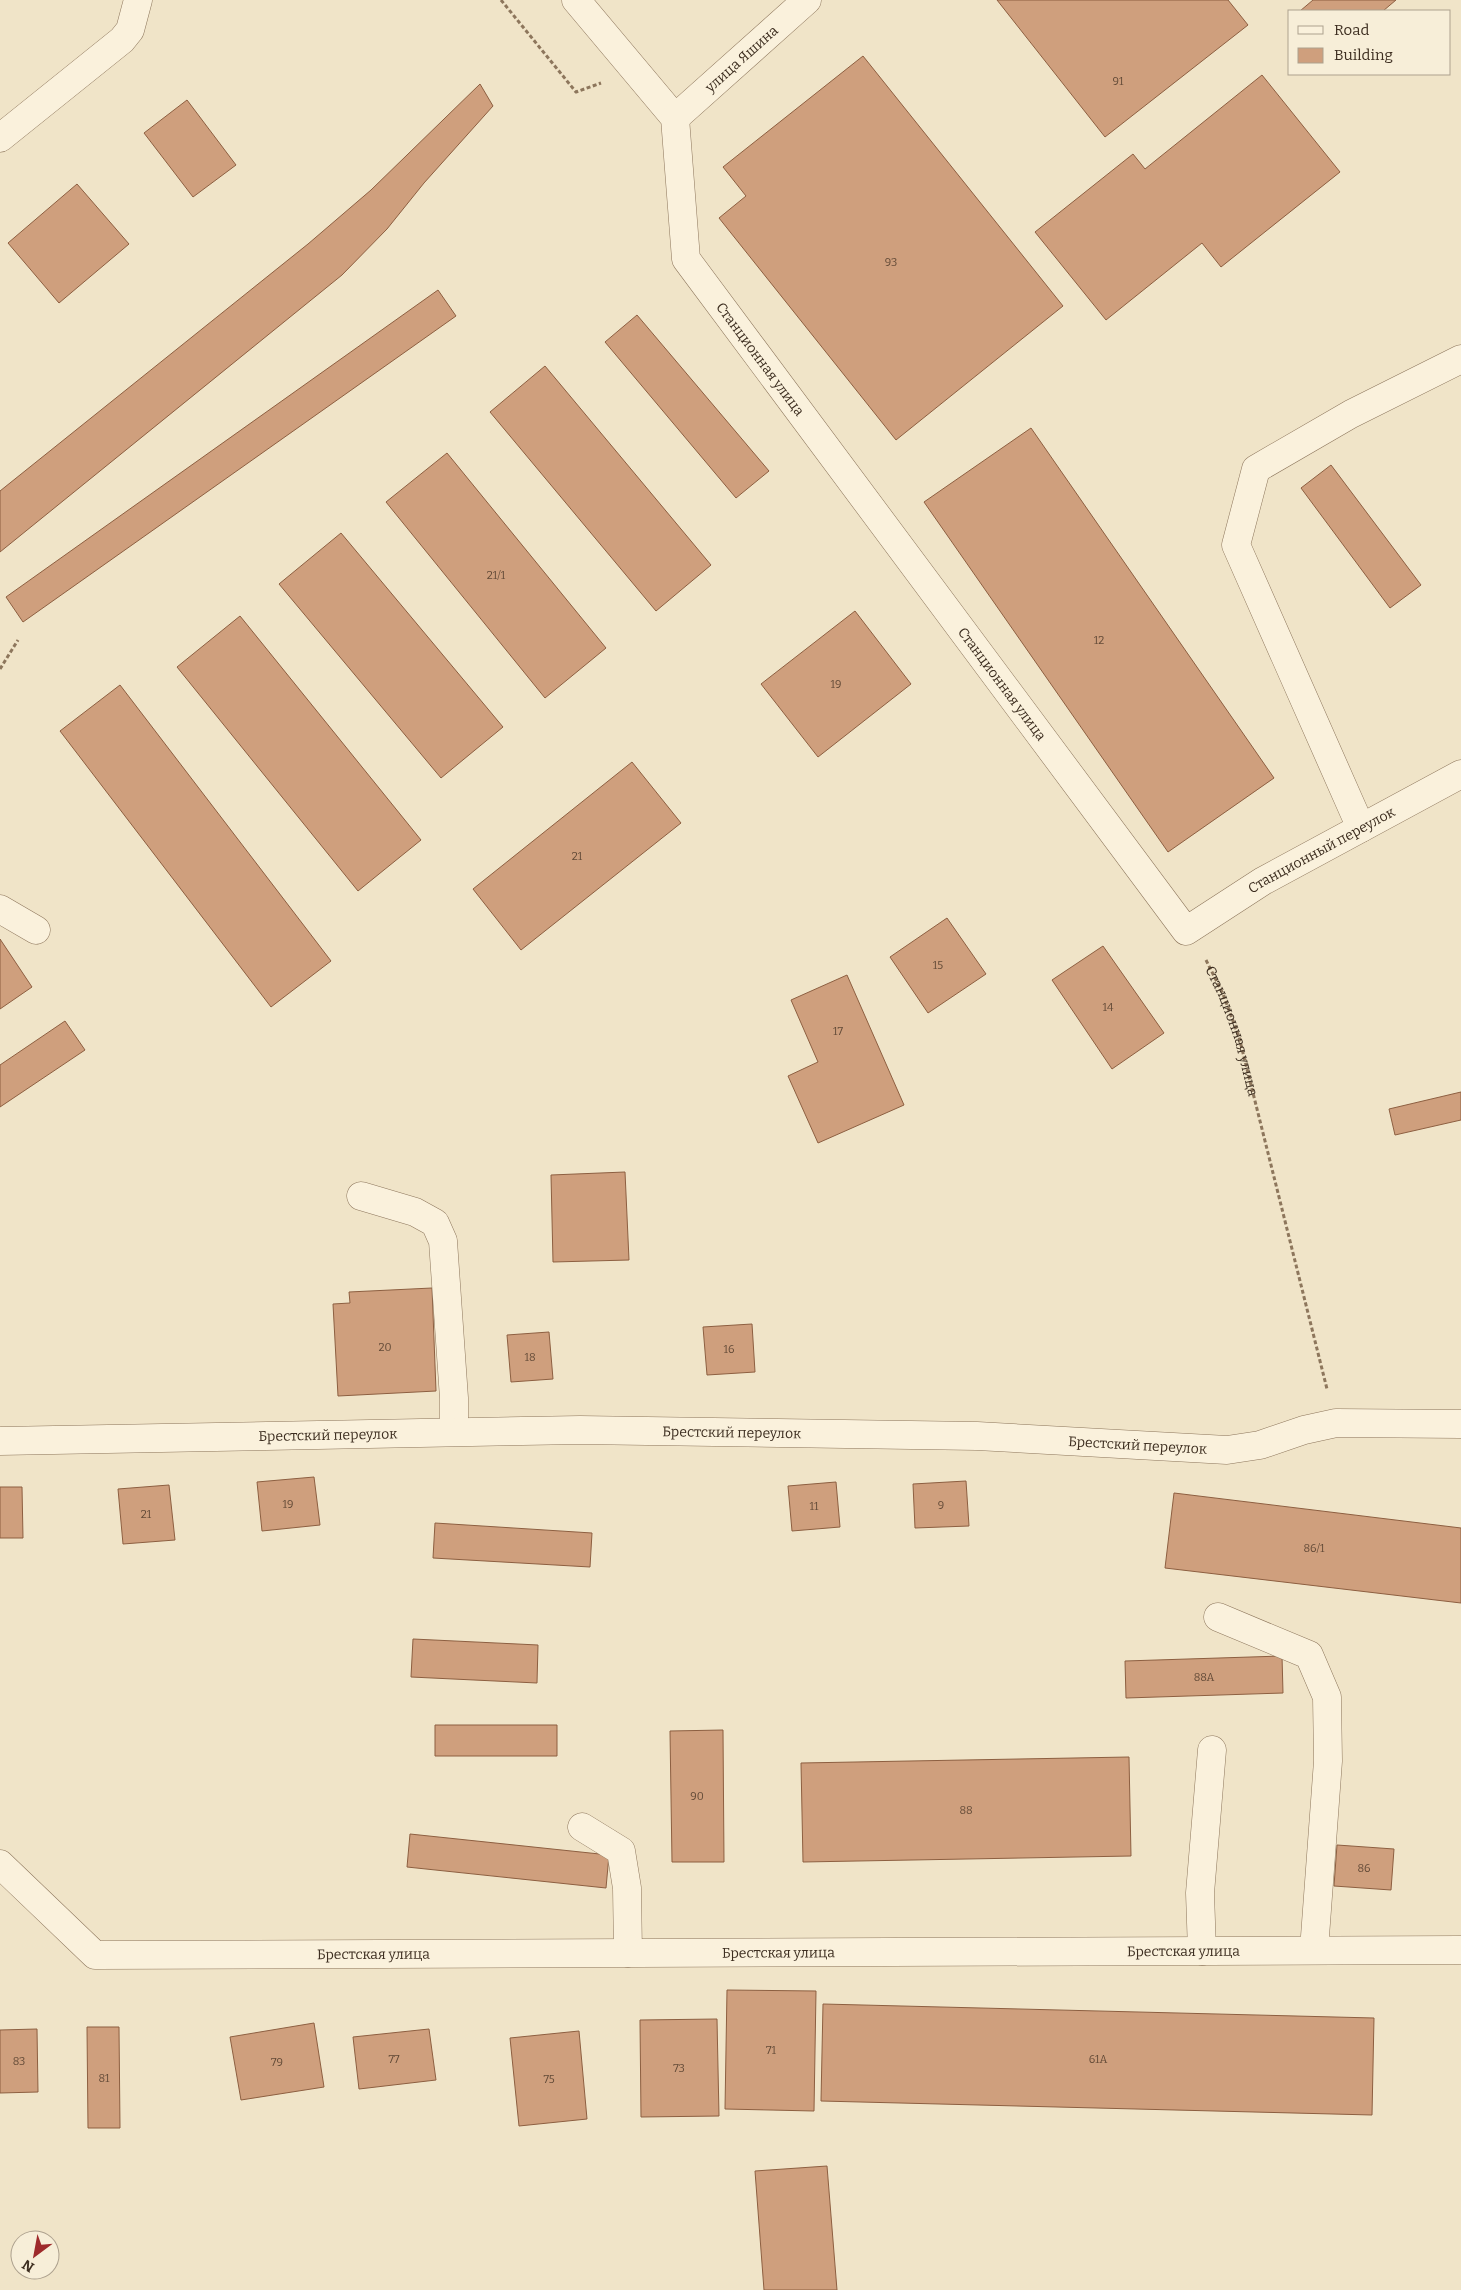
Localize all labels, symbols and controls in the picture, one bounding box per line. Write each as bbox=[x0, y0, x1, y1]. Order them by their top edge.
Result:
legend bbox=[1288, 10, 1451, 75]
text: Road bbox=[1334, 21, 1369, 39]
street label: улица Яшина bbox=[701, 22, 782, 97]
text: Building bbox=[1334, 46, 1393, 64]
house number: 91 bbox=[1113, 75, 1124, 88]
house number: 93 bbox=[885, 256, 897, 269]
street label: Станционная улица bbox=[712, 299, 808, 419]
house number: 21/1 bbox=[487, 569, 506, 582]
street label: Станционная улица bbox=[954, 624, 1050, 744]
house number: 12 bbox=[1094, 634, 1104, 647]
house number: 19 bbox=[831, 678, 841, 691]
street label: Станционный переулок bbox=[1245, 803, 1399, 897]
house number: 21 bbox=[572, 850, 583, 863]
house number: 15 bbox=[933, 959, 943, 972]
street label: Станционная улица bbox=[1201, 963, 1262, 1098]
house number: 14 bbox=[1103, 1001, 1114, 1014]
house number: 17 bbox=[833, 1025, 843, 1038]
house number: 20 bbox=[378, 1341, 392, 1354]
house number: 16 bbox=[724, 1343, 734, 1356]
house number: 18 bbox=[524, 1351, 536, 1364]
street label: Брестский переулок bbox=[662, 1423, 802, 1442]
street label: Брестский переулок bbox=[258, 1425, 398, 1445]
street label: Брестский переулок bbox=[1068, 1433, 1208, 1458]
house number: 19 bbox=[283, 1498, 293, 1511]
house number: 9 bbox=[938, 1499, 944, 1512]
house number: 11 bbox=[810, 1500, 819, 1513]
house number: 21 bbox=[141, 1508, 152, 1521]
house number: 86/1 bbox=[1304, 1542, 1325, 1555]
house number: 88А bbox=[1194, 1671, 1214, 1684]
house number: 90 bbox=[690, 1790, 704, 1803]
house number: 88 bbox=[959, 1804, 973, 1817]
house number: 86 bbox=[1357, 1862, 1371, 1875]
street label: Брестская улица bbox=[1127, 1943, 1240, 1960]
street label: Брестская улица bbox=[722, 1944, 835, 1962]
street label: Брестская улица bbox=[317, 1946, 430, 1963]
house number: 71 bbox=[766, 2044, 777, 2057]
house number: 77 bbox=[388, 2053, 400, 2066]
house number: 61А bbox=[1089, 2053, 1107, 2066]
house number: 83 bbox=[13, 2055, 25, 2068]
house number: 79 bbox=[271, 2056, 283, 2069]
house number: 73 bbox=[673, 2062, 685, 2075]
house number: 81 bbox=[98, 2072, 110, 2085]
house number: 75 bbox=[543, 2073, 555, 2086]
north arrow bbox=[10, 2230, 60, 2280]
text: N bbox=[19, 2255, 37, 2276]

